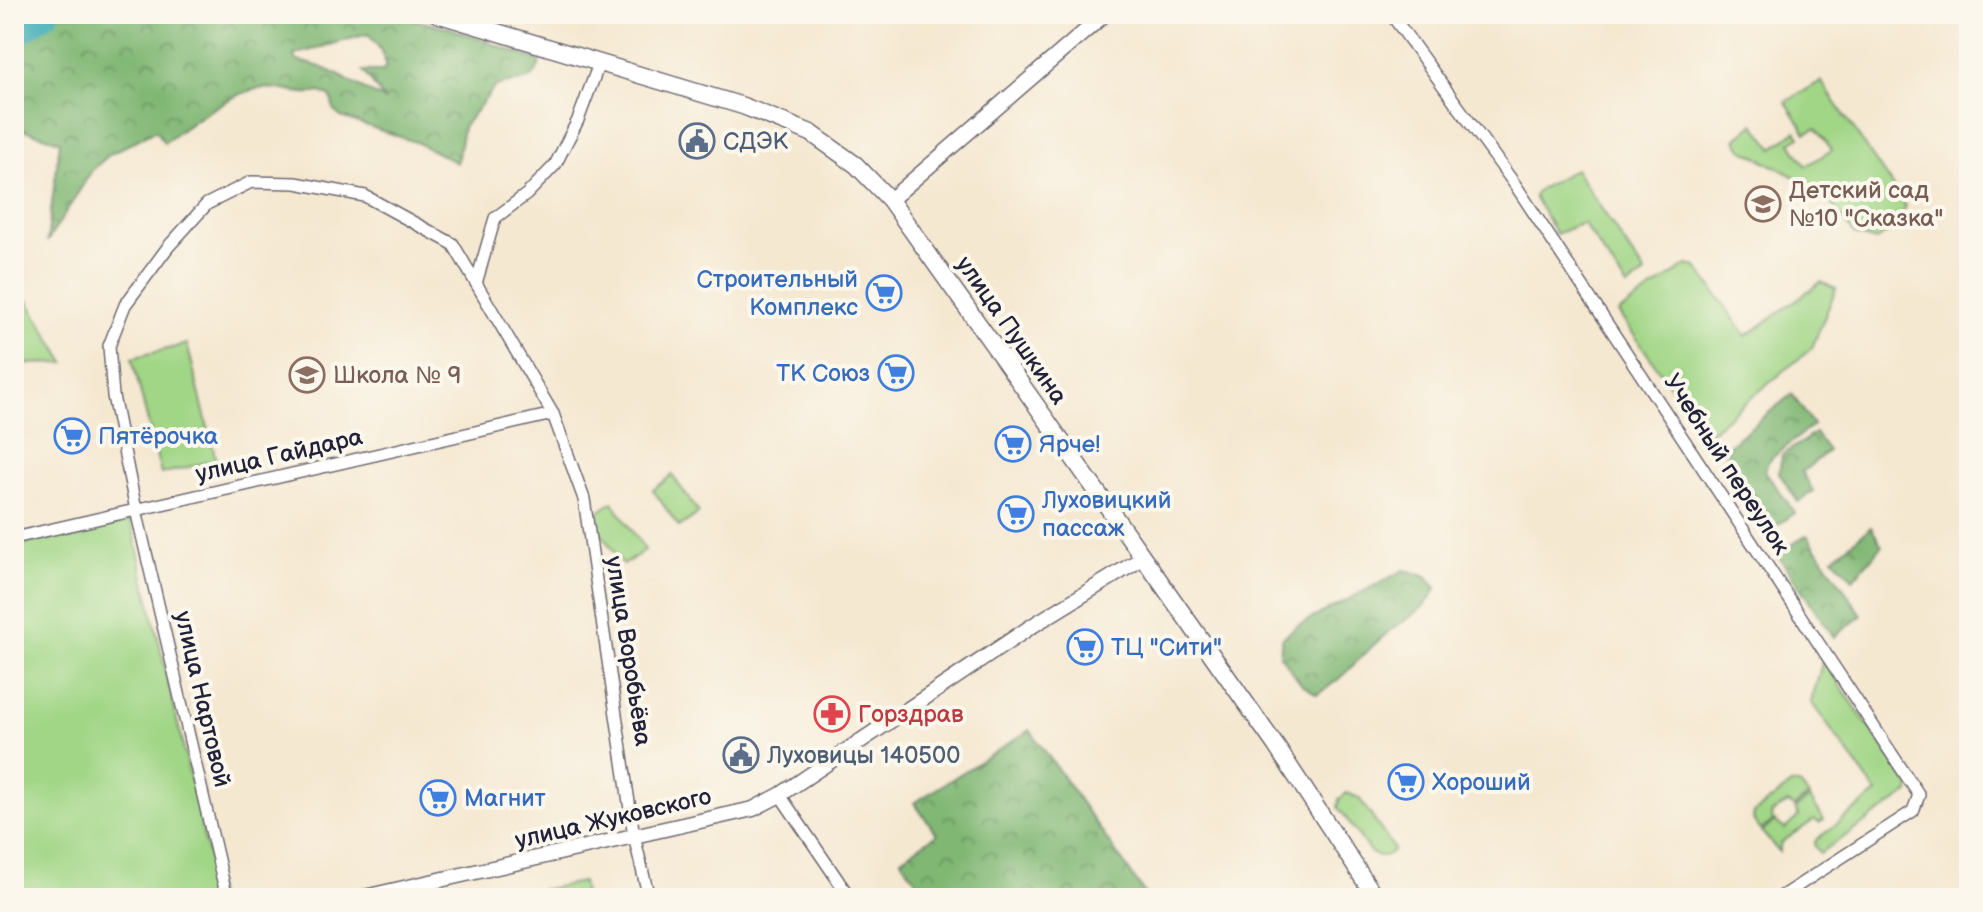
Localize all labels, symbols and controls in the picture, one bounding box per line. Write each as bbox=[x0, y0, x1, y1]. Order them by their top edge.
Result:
public building icon: СДЭК bbox=[678, 122, 716, 160]
place label: СДЭК bbox=[723, 127, 789, 156]
place label: Детский сад №10 "Сказка" bbox=[1789, 176, 1943, 233]
school or university icon: Детский сад №10 "Сказка" bbox=[1744, 185, 1782, 223]
street label: улица Пушкина bbox=[950, 251, 1073, 410]
place label: Строительный Комплекс bbox=[697, 265, 858, 322]
supermarket icon: Строительный Комплекс bbox=[865, 274, 903, 312]
supermarket icon: ТК Союз bbox=[877, 354, 915, 392]
school or university icon: Школа № 9 bbox=[288, 356, 326, 394]
place label: ТК Союз bbox=[776, 359, 870, 388]
place label: Школа № 9 bbox=[333, 361, 461, 390]
street label: Учебный переулок bbox=[1657, 368, 1796, 560]
supermarket icon: Пятёрочка bbox=[53, 417, 91, 455]
place label: Пятёрочка bbox=[98, 422, 218, 451]
street label: улица Гайдара bbox=[193, 422, 365, 489]
supermarket icon: Ярче! bbox=[994, 425, 1032, 463]
place label: Ярче! bbox=[1039, 430, 1100, 459]
place label: Луховицкий пассаж bbox=[1041, 486, 1171, 543]
supermarket icon: Луховицкий пассаж bbox=[997, 495, 1035, 533]
street label: улица Воробьёва bbox=[599, 554, 658, 748]
street label: улица Нартовой bbox=[168, 608, 237, 790]
supermarket icon: ТЦ "Сити" bbox=[1066, 628, 1104, 666]
place label: ТЦ "Сити" bbox=[1111, 633, 1222, 662]
pharmacy icon: Горздрав bbox=[813, 695, 851, 733]
place label: Горздрав bbox=[858, 700, 964, 729]
public building icon: Луховицы 140500 bbox=[722, 736, 760, 774]
place label: Луховицы 140500 bbox=[766, 741, 960, 770]
supermarket icon: Хороший bbox=[1387, 763, 1425, 801]
place label: Хороший bbox=[1432, 768, 1531, 797]
supermarket icon: Магнит bbox=[419, 779, 457, 817]
street label: улица Жуковского bbox=[512, 782, 714, 855]
place label: Магнит bbox=[464, 784, 546, 813]

